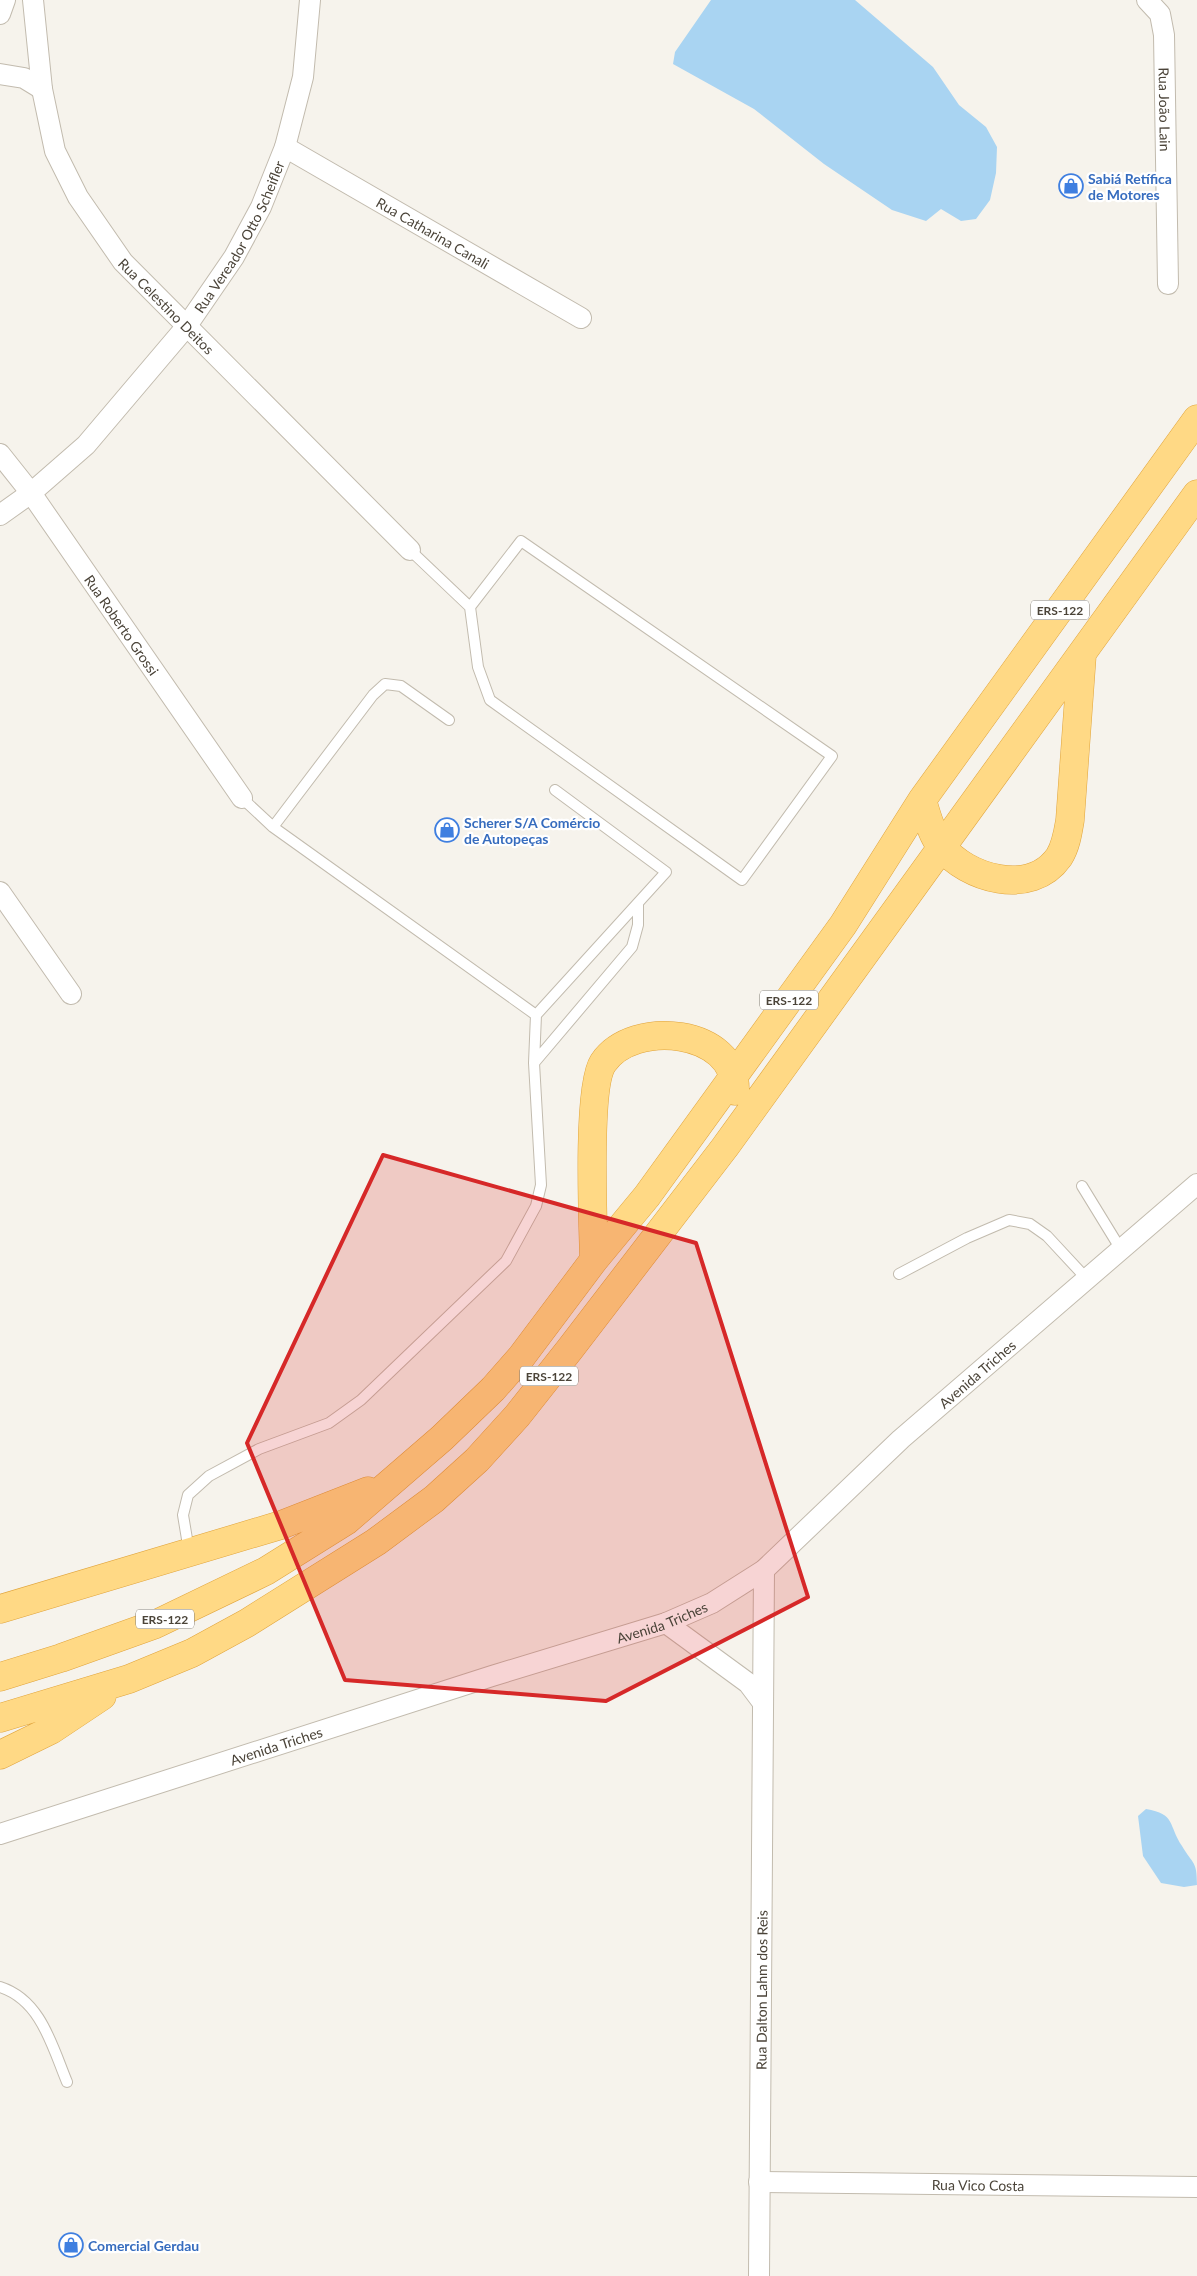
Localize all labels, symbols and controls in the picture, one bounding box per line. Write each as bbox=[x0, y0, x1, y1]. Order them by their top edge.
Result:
street label: Rua João Lain bbox=[1156, 67, 1174, 152]
street label: Rua Vereador Otto Scheifler bbox=[190, 158, 287, 316]
place label: Sabiá Retífica de Motores bbox=[1088, 170, 1172, 203]
shop icon: Sabiá Retífica de Motores bbox=[1058, 173, 1084, 199]
street label: Rua Catharina Canali bbox=[374, 193, 493, 272]
street label: Rua Celestino Deitos bbox=[115, 254, 218, 357]
street label: Rua Roberto Grossi bbox=[81, 571, 163, 678]
road number: ERS-122 bbox=[1031, 600, 1089, 620]
place label: Scherer S/A Comércio de Autopeças bbox=[464, 814, 600, 847]
shop icon: Scherer S/A Comércio de Autopeças bbox=[434, 817, 460, 843]
road number: ERS-122 bbox=[760, 990, 818, 1010]
street label: Avenida Triches bbox=[935, 1336, 1019, 1411]
road number: ERS-122 bbox=[520, 1366, 578, 1385]
street label: Avenida Triches bbox=[614, 1598, 710, 1646]
road number: ERS-122 bbox=[136, 1610, 194, 1628]
street label: Avenida Triches bbox=[228, 1723, 324, 1768]
street label: Rua Dalton Lahm dos Reis bbox=[752, 1910, 770, 2070]
street label: Rua Vico Costa bbox=[932, 2175, 1024, 2194]
shop icon: Comercial Gerdau bbox=[58, 2232, 84, 2258]
place label: Comercial Gerdau bbox=[88, 2237, 199, 2254]

